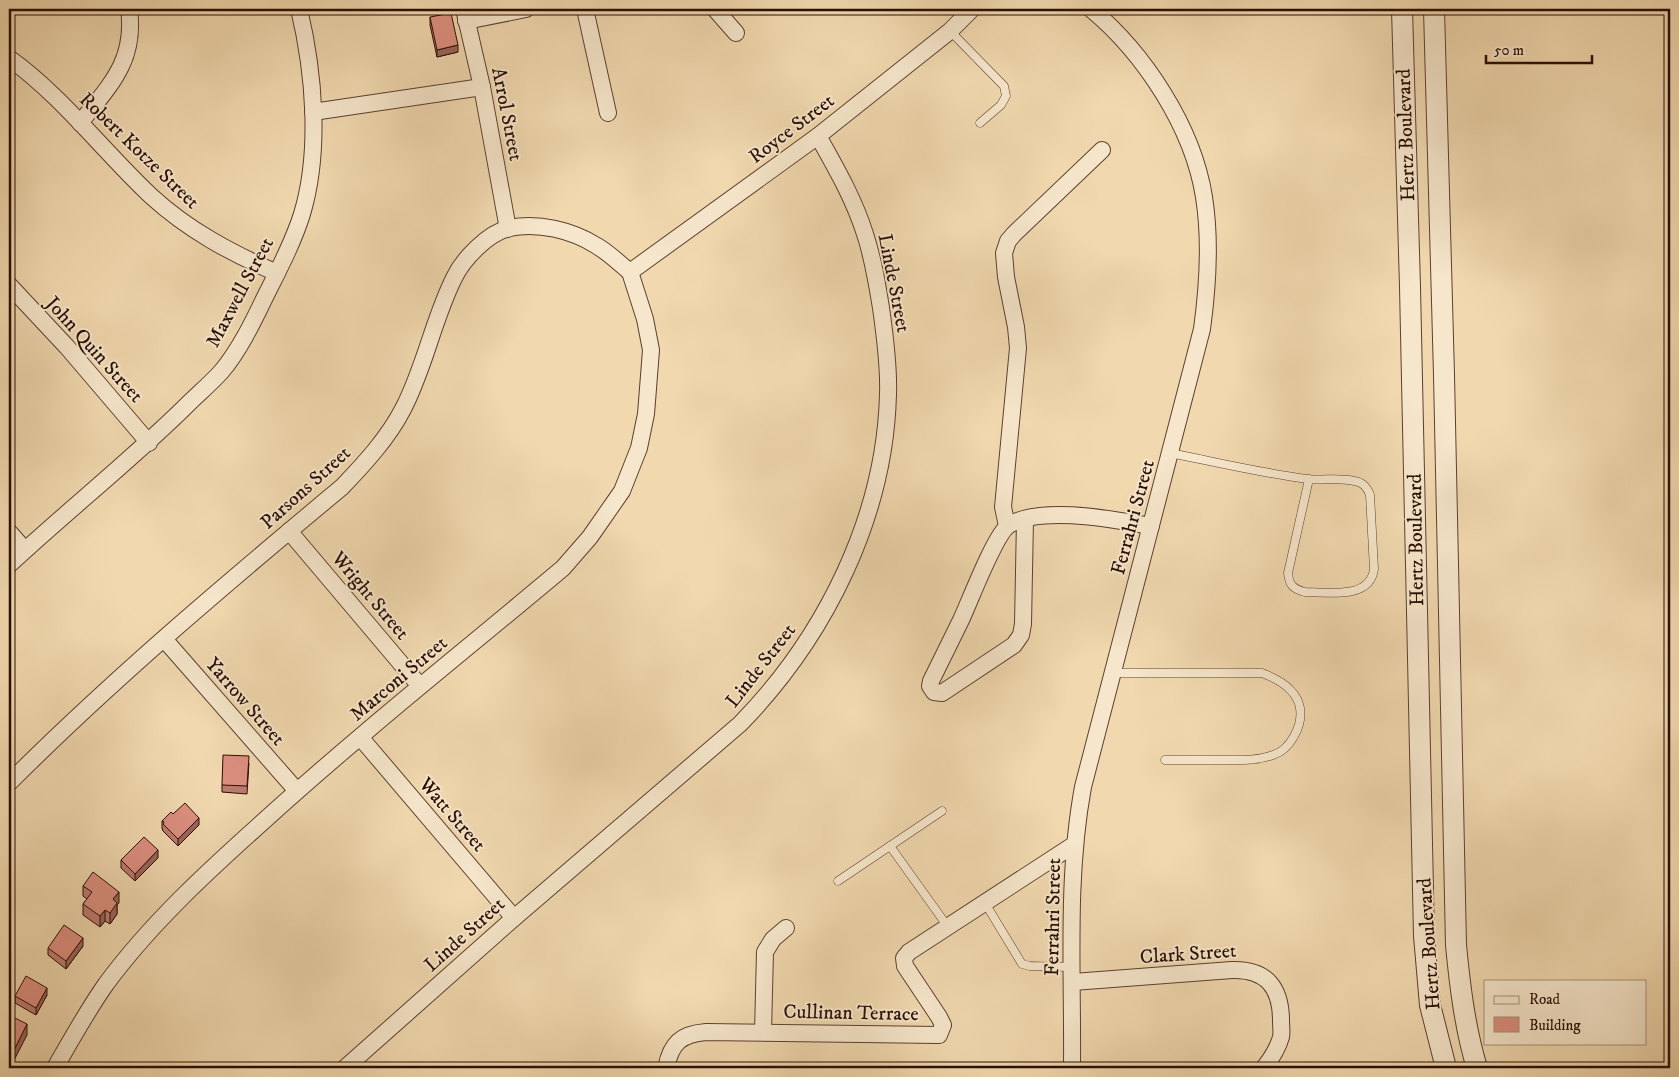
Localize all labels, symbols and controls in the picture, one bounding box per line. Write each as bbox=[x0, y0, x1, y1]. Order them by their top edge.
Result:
scale bar bbox=[1486, 32, 1593, 64]
text: 50 m bbox=[1494, 41, 1524, 60]
street label: Arrol Street bbox=[485, 65, 528, 163]
street label: Hertz Boulevard bbox=[1392, 68, 1421, 202]
street label: Robert Kotze Street bbox=[74, 87, 204, 215]
street label: Royce Street bbox=[744, 89, 840, 170]
street label: Linde Street bbox=[872, 232, 915, 335]
street label: Maxwell Street bbox=[201, 233, 280, 352]
street label: John Quin Street bbox=[38, 290, 148, 408]
street label: Parsons Street bbox=[256, 441, 356, 535]
street label: Ferrahri Street bbox=[1106, 457, 1161, 578]
street label: Hertz Boulevard bbox=[1403, 473, 1430, 606]
street label: Wright Street bbox=[325, 546, 414, 645]
street label: Linde Street bbox=[721, 619, 802, 713]
street label: Marconi Street bbox=[345, 631, 453, 727]
street label: Yarrow Street bbox=[200, 653, 290, 751]
street label: Watt Street bbox=[412, 772, 491, 857]
street label: Ferrahri Street bbox=[1040, 858, 1067, 976]
street label: Hertz Boulevard bbox=[1412, 877, 1447, 1011]
street label: Linde Street bbox=[420, 892, 510, 978]
street label: Clark Street bbox=[1139, 939, 1237, 970]
legend bbox=[1484, 980, 1646, 1044]
text: Road bbox=[1529, 990, 1561, 1009]
street label: Cullinan Terrace bbox=[783, 1000, 919, 1027]
text: Building bbox=[1529, 1016, 1581, 1035]

